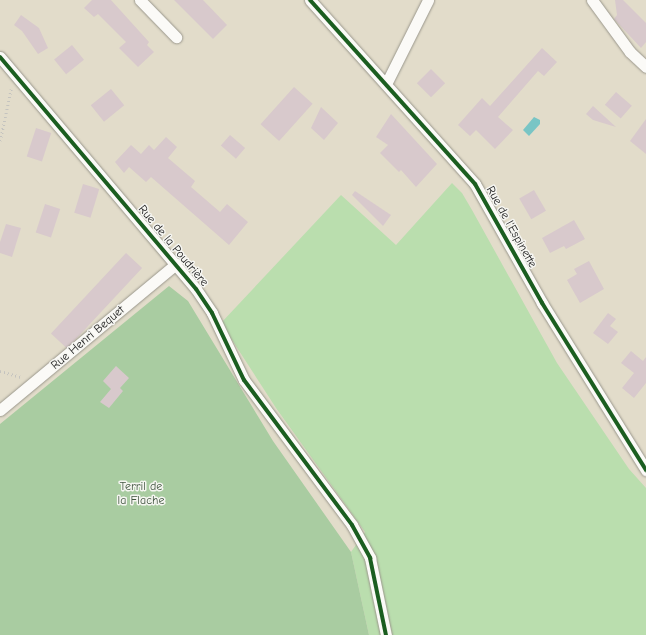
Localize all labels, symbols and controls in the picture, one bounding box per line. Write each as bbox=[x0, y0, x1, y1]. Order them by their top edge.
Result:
street label: Rue de l'Espinette bbox=[483, 184, 539, 270]
street label: Rue de la Poudrière bbox=[135, 202, 211, 290]
street label: Rue Henri Bequet bbox=[48, 303, 128, 373]
park label: Terril de la Flache bbox=[118, 480, 164, 508]

